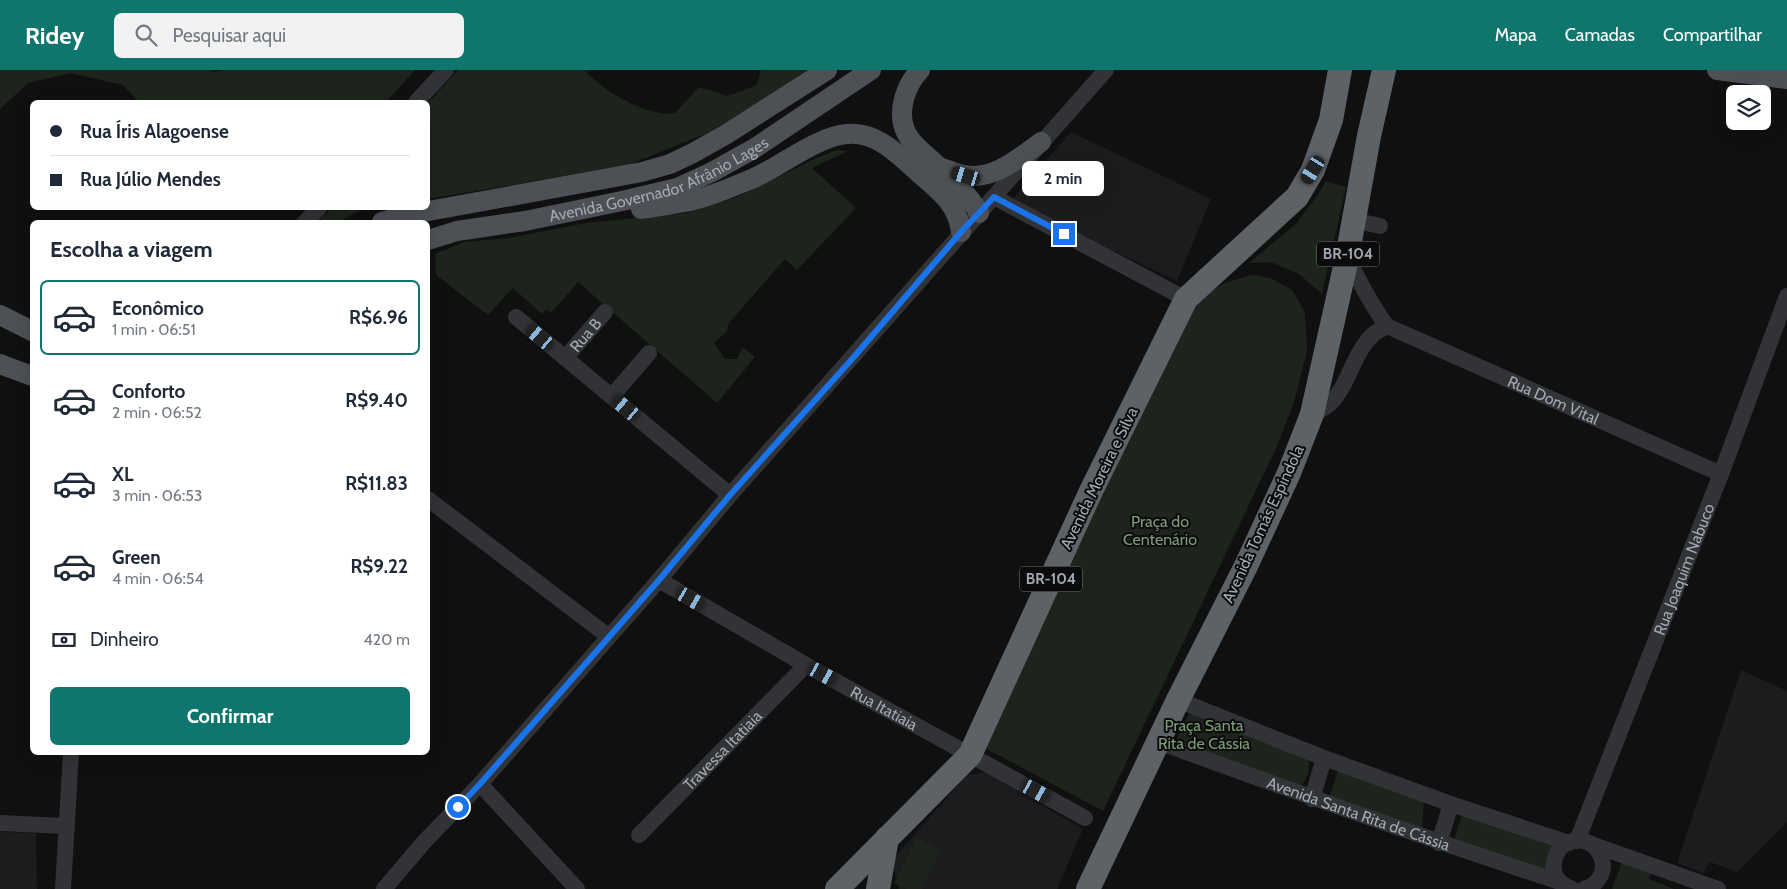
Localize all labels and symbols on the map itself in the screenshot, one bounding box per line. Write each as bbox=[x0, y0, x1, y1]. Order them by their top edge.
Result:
street label: Avenida Governador Afrânio Lages bbox=[547, 132, 772, 225]
car bbox=[1298, 153, 1327, 187]
callout: 2 min bbox=[1023, 161, 1105, 196]
car bbox=[949, 164, 982, 188]
route end bbox=[1053, 223, 1075, 245]
road number: BR-104 bbox=[1317, 242, 1379, 266]
street label: Rua B bbox=[565, 313, 606, 355]
car bbox=[523, 322, 556, 352]
street label: Rua Dom Vital bbox=[1505, 371, 1602, 428]
car bbox=[609, 393, 642, 423]
street label: Avenida Moreira e Silva bbox=[1056, 404, 1142, 552]
street label: Avenida Tomás Espíndola bbox=[1218, 442, 1308, 606]
street label: Rua Joaquim Nabuco bbox=[1649, 500, 1718, 638]
park label: Praça do Centenário bbox=[1123, 512, 1197, 549]
road number: BR-104 bbox=[1020, 566, 1082, 592]
car bbox=[674, 585, 707, 613]
car bbox=[806, 660, 839, 688]
street label: Rua Itatiaia bbox=[847, 682, 921, 734]
street label: Travessa Itatiaia bbox=[679, 706, 766, 794]
park label: Praça Santa Rita de Cássia bbox=[1158, 716, 1250, 753]
street label: Avenida Santa Rita de Cássia bbox=[1265, 773, 1453, 854]
car bbox=[1019, 777, 1052, 805]
route start bbox=[447, 796, 469, 818]

